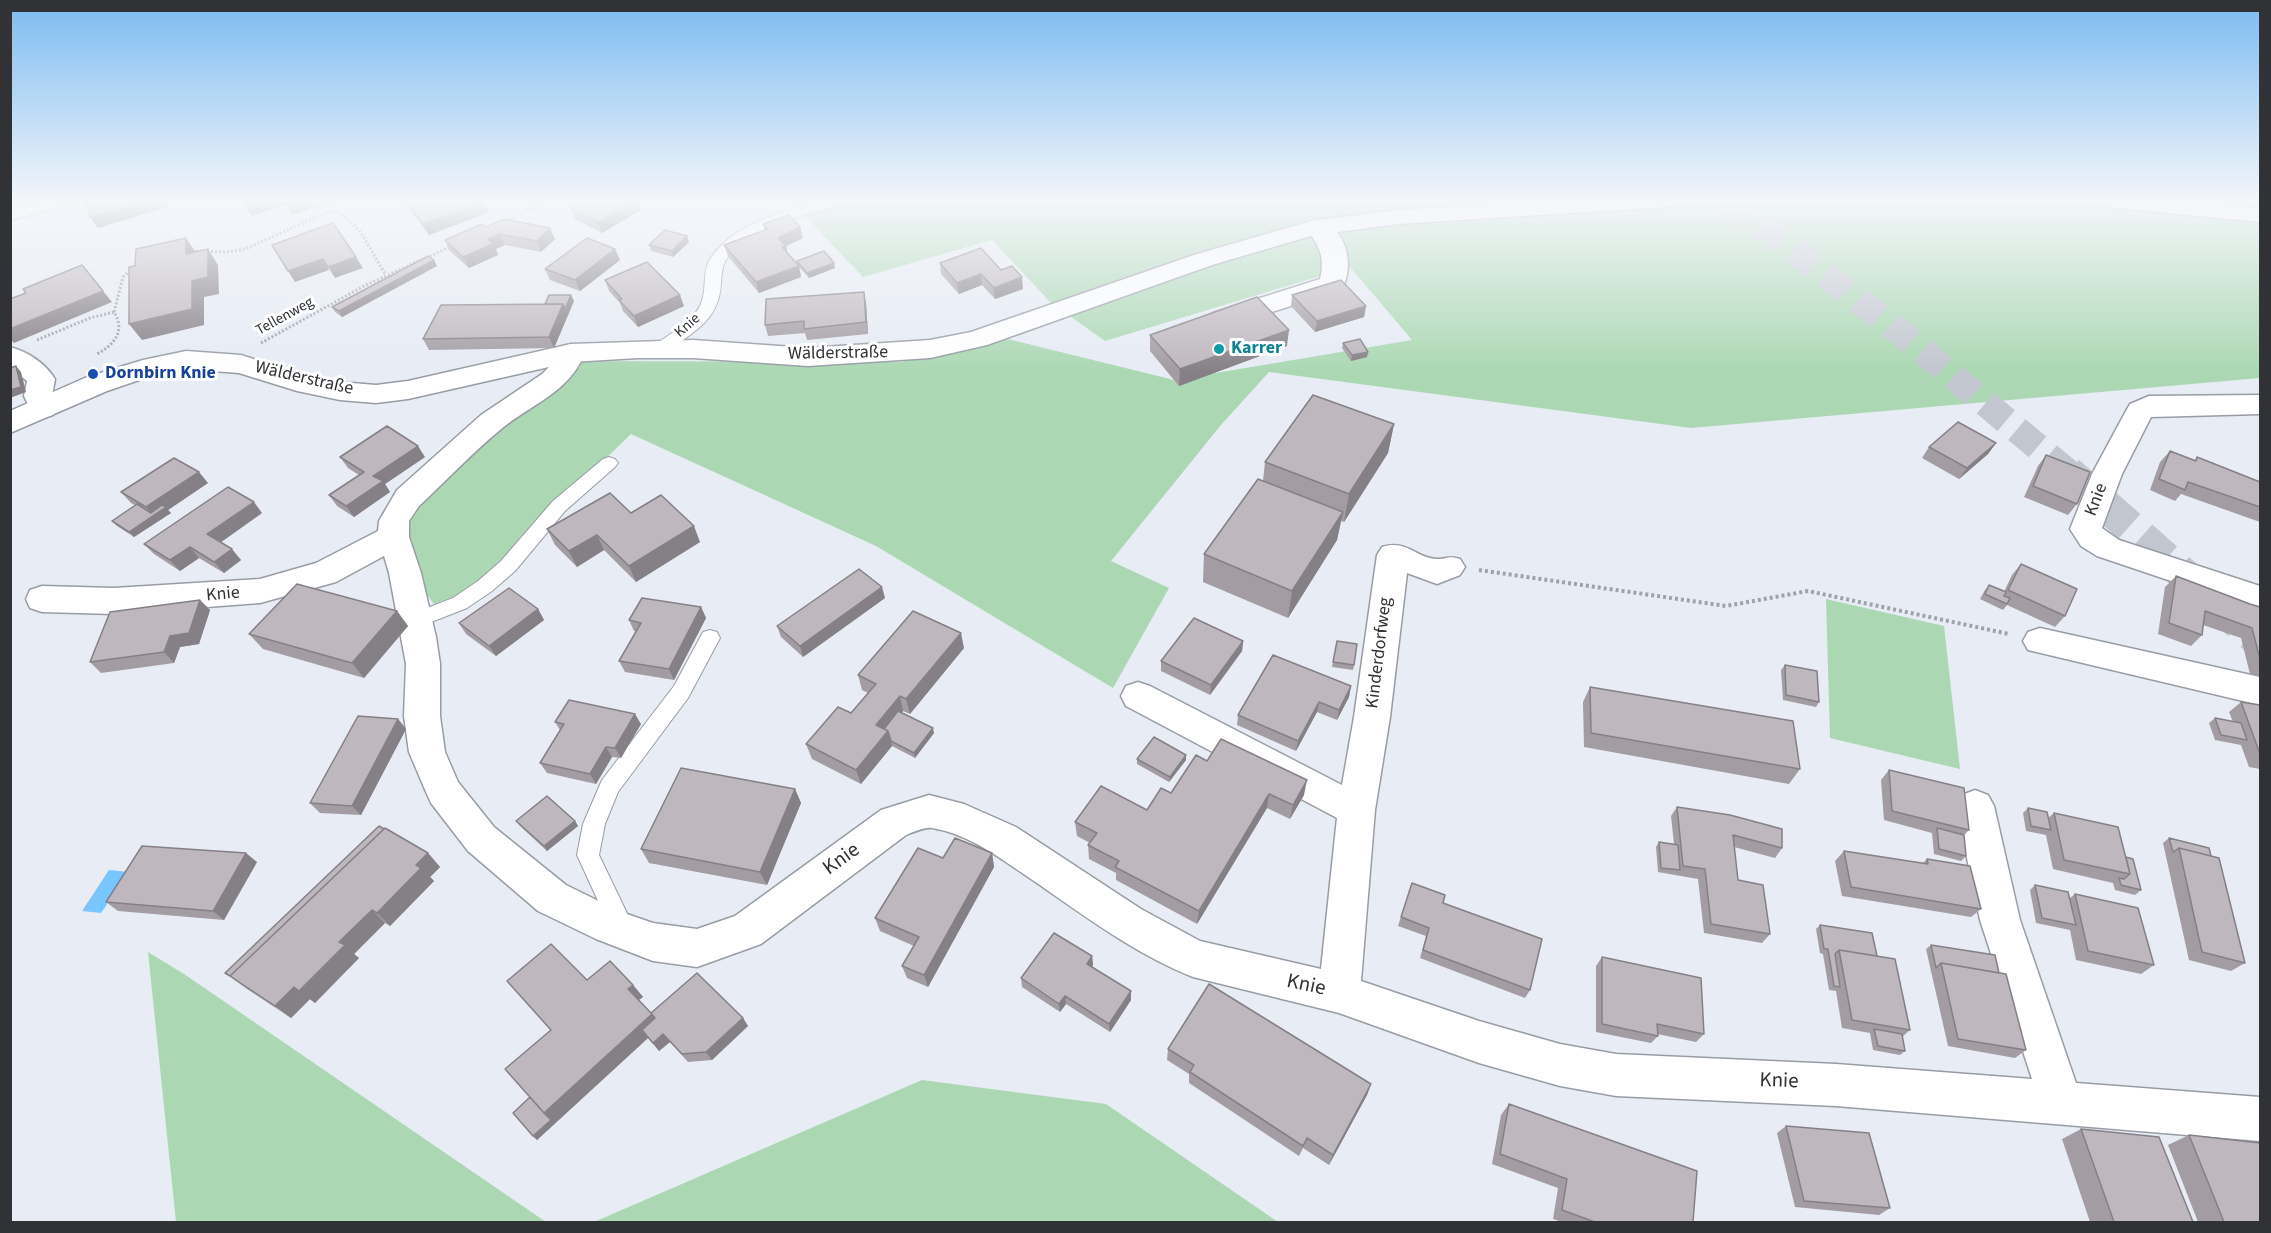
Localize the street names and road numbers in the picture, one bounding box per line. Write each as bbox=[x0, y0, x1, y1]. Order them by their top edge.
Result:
street label: Tellenweg bbox=[253, 294, 317, 340]
street label: Knie bbox=[672, 310, 704, 342]
street label: Wälderstraße bbox=[788, 342, 888, 366]
street label: Wälderstraße bbox=[253, 357, 355, 401]
street label: Knie bbox=[2081, 480, 2113, 520]
street label: Knie bbox=[205, 583, 241, 607]
street label: Kinderdorfweg bbox=[1362, 596, 1398, 710]
street label: Knie bbox=[819, 838, 865, 882]
street label: Knie bbox=[1284, 970, 1328, 1002]
street label: Knie bbox=[1759, 1069, 1799, 1095]

